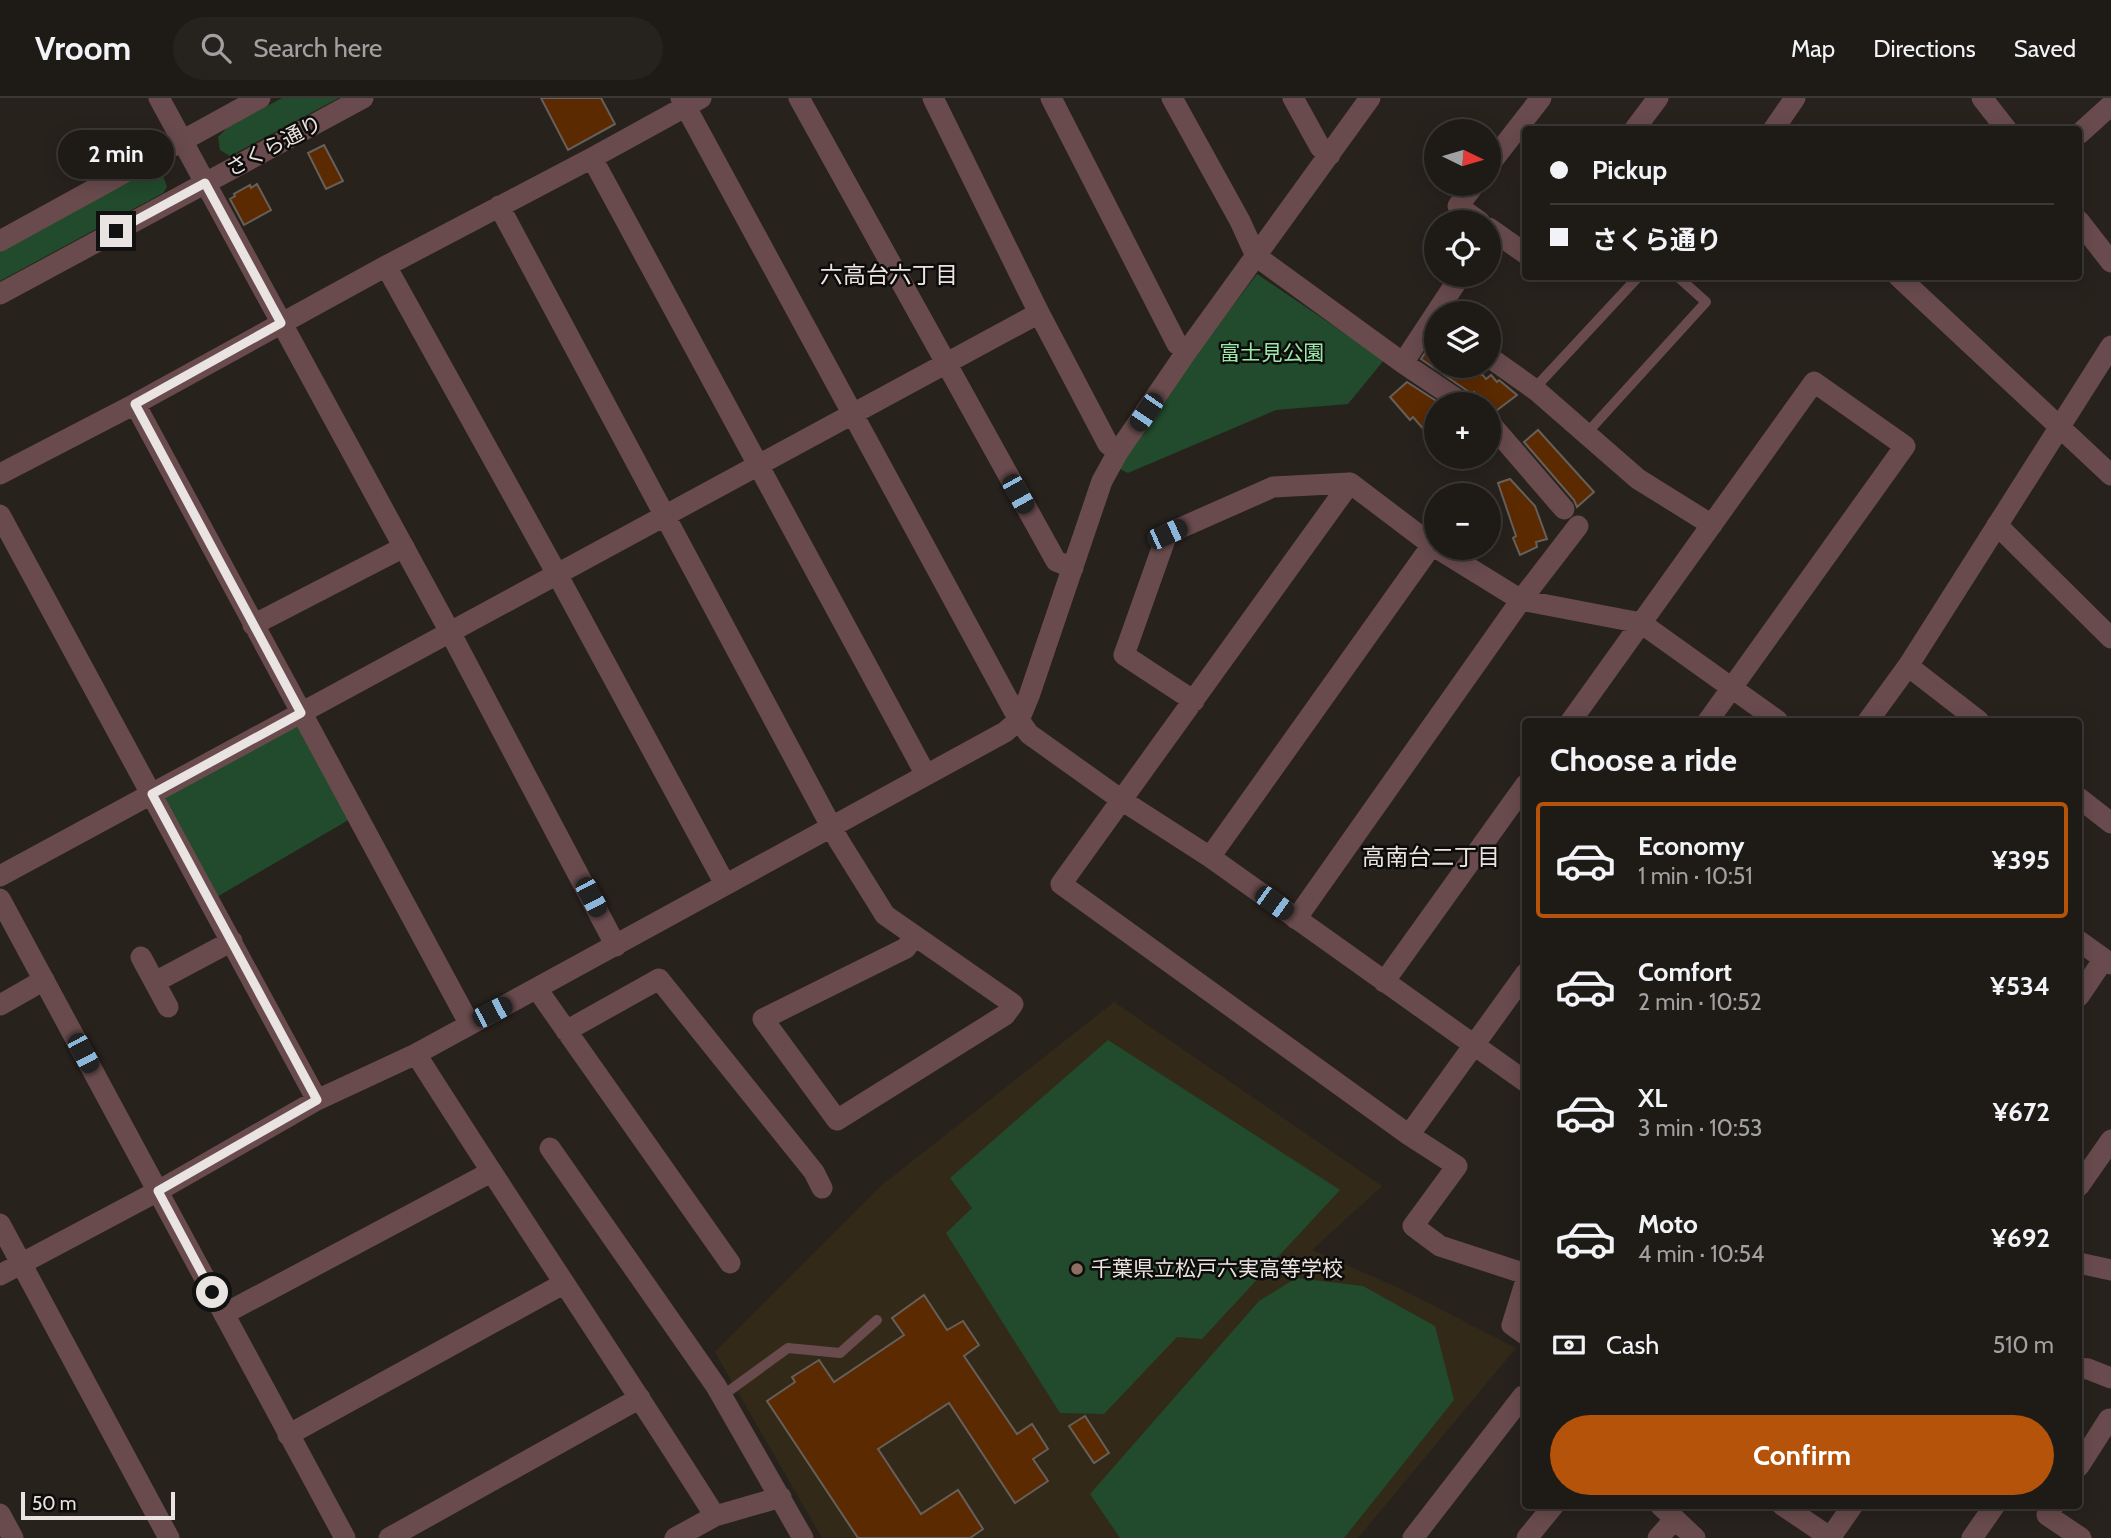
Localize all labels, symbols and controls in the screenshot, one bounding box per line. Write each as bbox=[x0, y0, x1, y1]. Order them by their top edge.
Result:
search box bbox=[173, 17, 663, 80]
text: Vroom bbox=[35, 28, 131, 68]
icon: search bbox=[197, 29, 235, 67]
text: Search here bbox=[253, 32, 382, 64]
text: Map bbox=[1791, 34, 1835, 63]
text: Directions bbox=[1873, 34, 1976, 63]
text: Saved bbox=[2014, 34, 2076, 63]
street label: さくら通り bbox=[222, 110, 326, 181]
north arrow bbox=[1424, 119, 1502, 196]
map controls bbox=[1424, 119, 1501, 560]
callout: 2 min bbox=[58, 130, 174, 178]
text: 2 min bbox=[88, 140, 144, 168]
text: Pickup bbox=[1592, 154, 1667, 186]
button: locate bbox=[1424, 210, 1501, 287]
route end bbox=[100, 215, 132, 247]
text: さくら通り bbox=[1592, 224, 1722, 256]
district label: 六高台六丁目 bbox=[820, 261, 958, 289]
button: layers bbox=[1424, 301, 1501, 378]
park label: 富士見公園 bbox=[1220, 340, 1325, 365]
car bbox=[1126, 389, 1167, 435]
button: + bbox=[1424, 392, 1501, 469]
car bbox=[999, 471, 1038, 517]
button: − bbox=[1424, 483, 1501, 560]
car bbox=[1144, 516, 1191, 552]
text: Choose a ride bbox=[1550, 740, 1737, 779]
icon: car bbox=[1554, 829, 1617, 892]
text: Economy bbox=[1638, 830, 1744, 862]
district label: 高南台二丁目 bbox=[1362, 843, 1500, 871]
text: ¥395 bbox=[1992, 844, 2050, 876]
text: 1 min · 10:51 bbox=[1638, 862, 1753, 890]
car bbox=[572, 874, 611, 920]
car bbox=[1251, 882, 1298, 924]
icon: car bbox=[1554, 955, 1617, 1018]
text: Comfort bbox=[1638, 956, 1732, 988]
text: ¥534 bbox=[1990, 970, 2050, 1002]
text: 2 min · 10:52 bbox=[1638, 988, 1762, 1016]
car bbox=[469, 993, 516, 1031]
car bbox=[64, 1030, 103, 1076]
icon: car bbox=[1554, 1081, 1617, 1144]
text: XL bbox=[1638, 1082, 1667, 1114]
text: ¥672 bbox=[1993, 1096, 2050, 1128]
text: 3 min · 10:53 bbox=[1638, 1114, 1763, 1142]
icon: car bbox=[1554, 1207, 1617, 1270]
text: Moto bbox=[1638, 1208, 1698, 1240]
text: ¥692 bbox=[1991, 1222, 2050, 1254]
text: 4 min · 10:54 bbox=[1638, 1240, 1764, 1268]
place label: 千葉県立松戸六実高等学校 bbox=[1091, 1256, 1343, 1281]
marker: 千葉県立松戸六実高等学校 bbox=[1069, 1261, 1085, 1277]
route start bbox=[196, 1276, 228, 1308]
icon: cash bbox=[1550, 1326, 1588, 1364]
text: Cash bbox=[1606, 1329, 1659, 1361]
text: 510 m bbox=[1993, 1331, 2054, 1359]
button: Confirm bbox=[1550, 1415, 2054, 1495]
scale bar bbox=[21, 1489, 175, 1521]
text: 50 m bbox=[32, 1492, 76, 1515]

